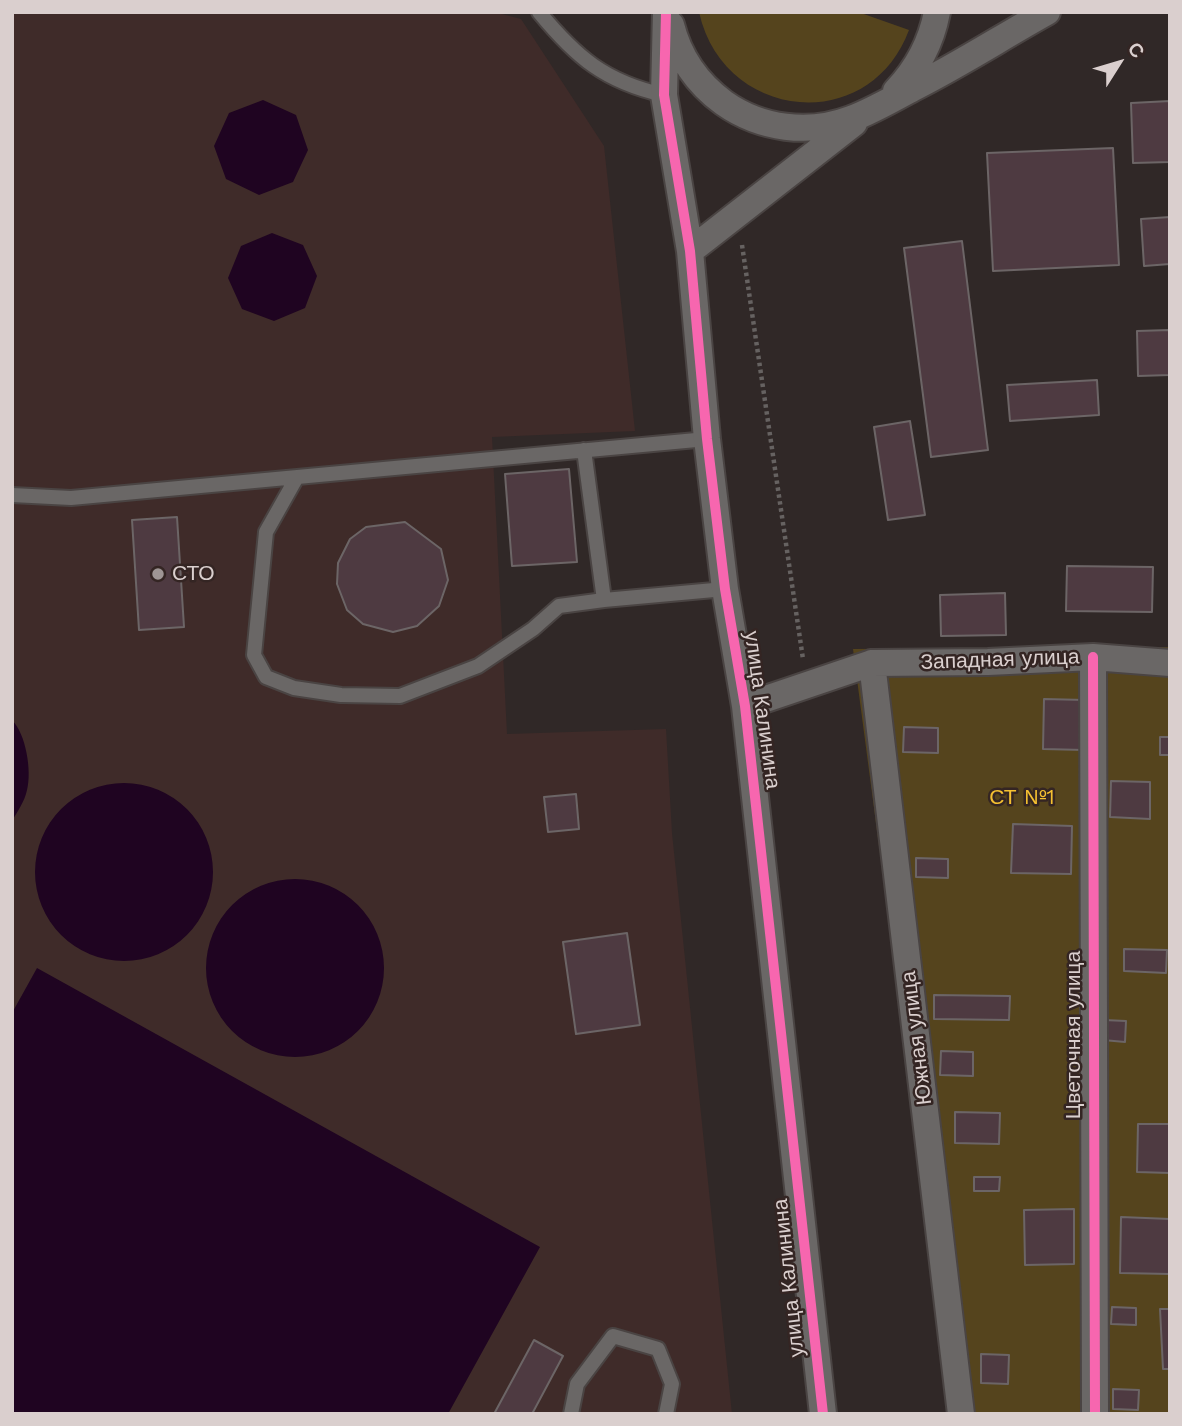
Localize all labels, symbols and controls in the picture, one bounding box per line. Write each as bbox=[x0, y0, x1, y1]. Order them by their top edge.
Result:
north arrow bbox=[1084, 28, 1154, 98]
text: С bbox=[1123, 38, 1149, 62]
place label: СТО bbox=[172, 561, 215, 587]
marker: СТО bbox=[150, 566, 166, 582]
street label: улица Калинина bbox=[738, 629, 786, 791]
street label: Западная улица bbox=[920, 645, 1080, 675]
park label: СТ №1 bbox=[989, 785, 1055, 811]
street label: Цветочная улица bbox=[1061, 951, 1087, 1119]
street label: Южная улица bbox=[896, 970, 938, 1106]
street label: улица Калинина bbox=[768, 1197, 810, 1359]

